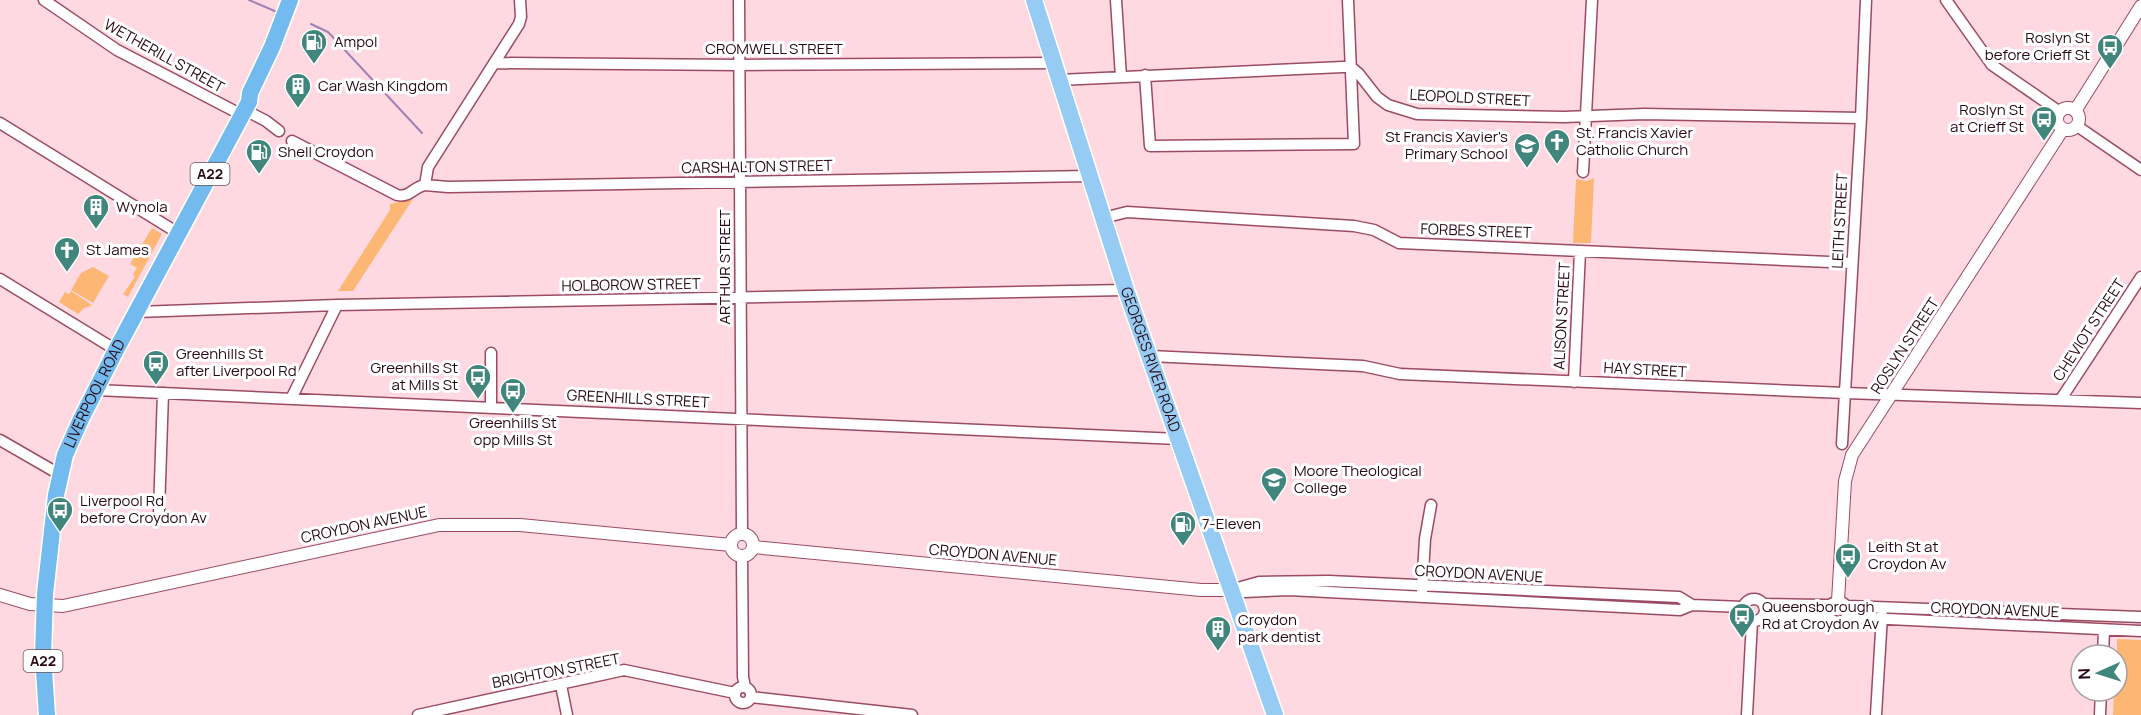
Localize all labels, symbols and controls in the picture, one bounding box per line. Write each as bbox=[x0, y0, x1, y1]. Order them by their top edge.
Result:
street label: WETHERILL STREET bbox=[100, 14, 228, 97]
fuel station icon: Ampol bbox=[299, 27, 329, 65]
place label: Roslyn St before Crieff St bbox=[1985, 27, 2090, 65]
place label: Ampol bbox=[334, 31, 377, 52]
bus stop icon: Roslyn St before Crieff St bbox=[2095, 32, 2125, 70]
street label: CROMWELL STREET bbox=[705, 38, 843, 59]
building icon: Car Wash Kingdom bbox=[283, 71, 313, 109]
place label: Car Wash Kingdom bbox=[318, 75, 448, 96]
street label: LEOPOLD STREET bbox=[1409, 84, 1531, 111]
place label: Roslyn St at Crieff St bbox=[1950, 99, 2024, 137]
bus stop icon: Roslyn St at Crieff St bbox=[2029, 104, 2059, 142]
place label: St. Francis Xavier Catholic Church bbox=[1576, 122, 1693, 160]
place label: St Francis Xavier's Primary School bbox=[1385, 126, 1508, 164]
church icon: St. Francis Xavier Catholic Church bbox=[1542, 127, 1572, 165]
school or university icon: St Francis Xavier's Primary School bbox=[1512, 131, 1542, 169]
fuel station icon: Shell Croydon bbox=[244, 137, 274, 175]
place label: Shell Croydon bbox=[278, 141, 374, 162]
street label: CARSHALTON STREET bbox=[681, 155, 833, 178]
road number: A22 bbox=[190, 163, 230, 185]
street label: LEITH STREET bbox=[1827, 173, 1852, 269]
building icon: Wynola bbox=[81, 192, 111, 230]
place label: Wynola bbox=[116, 196, 168, 217]
street label: ARTHUR STREET bbox=[714, 210, 735, 324]
street label: FORBES STREET bbox=[1420, 218, 1532, 243]
church icon: St James bbox=[52, 235, 82, 273]
place label: St James bbox=[86, 239, 149, 260]
street label: ALISON STREET bbox=[1548, 262, 1575, 370]
street label: HOLBOROW STREET bbox=[561, 273, 701, 296]
street label: CHEVIOT STREET bbox=[2048, 275, 2130, 385]
street label: GEORGES RIVER ROAD bbox=[1116, 284, 1186, 435]
street label: ROSLYN STREET bbox=[1866, 293, 1944, 398]
street label: LIVERPOOL ROAD bbox=[59, 335, 130, 451]
place label: Greenhills St after Liverpool Rd bbox=[176, 343, 297, 381]
bus stop icon: Greenhills St after Liverpool Rd bbox=[141, 348, 171, 386]
place label: Greenhills St at Mills St bbox=[370, 357, 458, 395]
street label: HAY STREET bbox=[1603, 357, 1687, 382]
bus stop icon: Greenhills St at Mills St bbox=[463, 362, 493, 400]
bus stop icon: Greenhills St opp Mills St bbox=[498, 376, 528, 414]
street label: GREENHILLS STREET bbox=[566, 384, 710, 413]
place label: Greenhills St opp Mills St bbox=[469, 412, 557, 450]
place label: Moore Theological College bbox=[1294, 460, 1422, 498]
school or university icon: Moore Theological College bbox=[1259, 465, 1289, 503]
place label: Liverpool Rd before Croydon Av bbox=[80, 490, 207, 528]
bus stop icon: Liverpool Rd before Croydon Av bbox=[45, 495, 75, 533]
street label: CROYDON AVENUE bbox=[299, 501, 429, 548]
fuel station icon: 7-Eleven bbox=[1168, 509, 1198, 547]
place label: 7-Eleven bbox=[1202, 513, 1261, 534]
place label: Leith St at Croydon Av bbox=[1868, 536, 1947, 574]
street label: CROYDON AVENUE bbox=[928, 538, 1058, 571]
bus stop icon: Leith St at Croydon Av bbox=[1833, 541, 1863, 579]
street label: CROYDON AVENUE bbox=[1414, 560, 1544, 587]
place label: Queensborough Rd at Croydon Av bbox=[1762, 596, 1879, 634]
street label: CROYDON AVENUE bbox=[1930, 597, 2060, 622]
bus stop icon: Queensborough Rd at Croydon Av bbox=[1727, 601, 1757, 639]
place label: Croydon park dentist bbox=[1238, 609, 1321, 647]
building icon: Croydon park dentist bbox=[1203, 614, 1233, 652]
north arrow bbox=[2069, 643, 2129, 703]
street label: BRIGHTON STREET bbox=[490, 648, 622, 693]
road number: A22 bbox=[24, 650, 63, 672]
text: N bbox=[2073, 667, 2095, 680]

